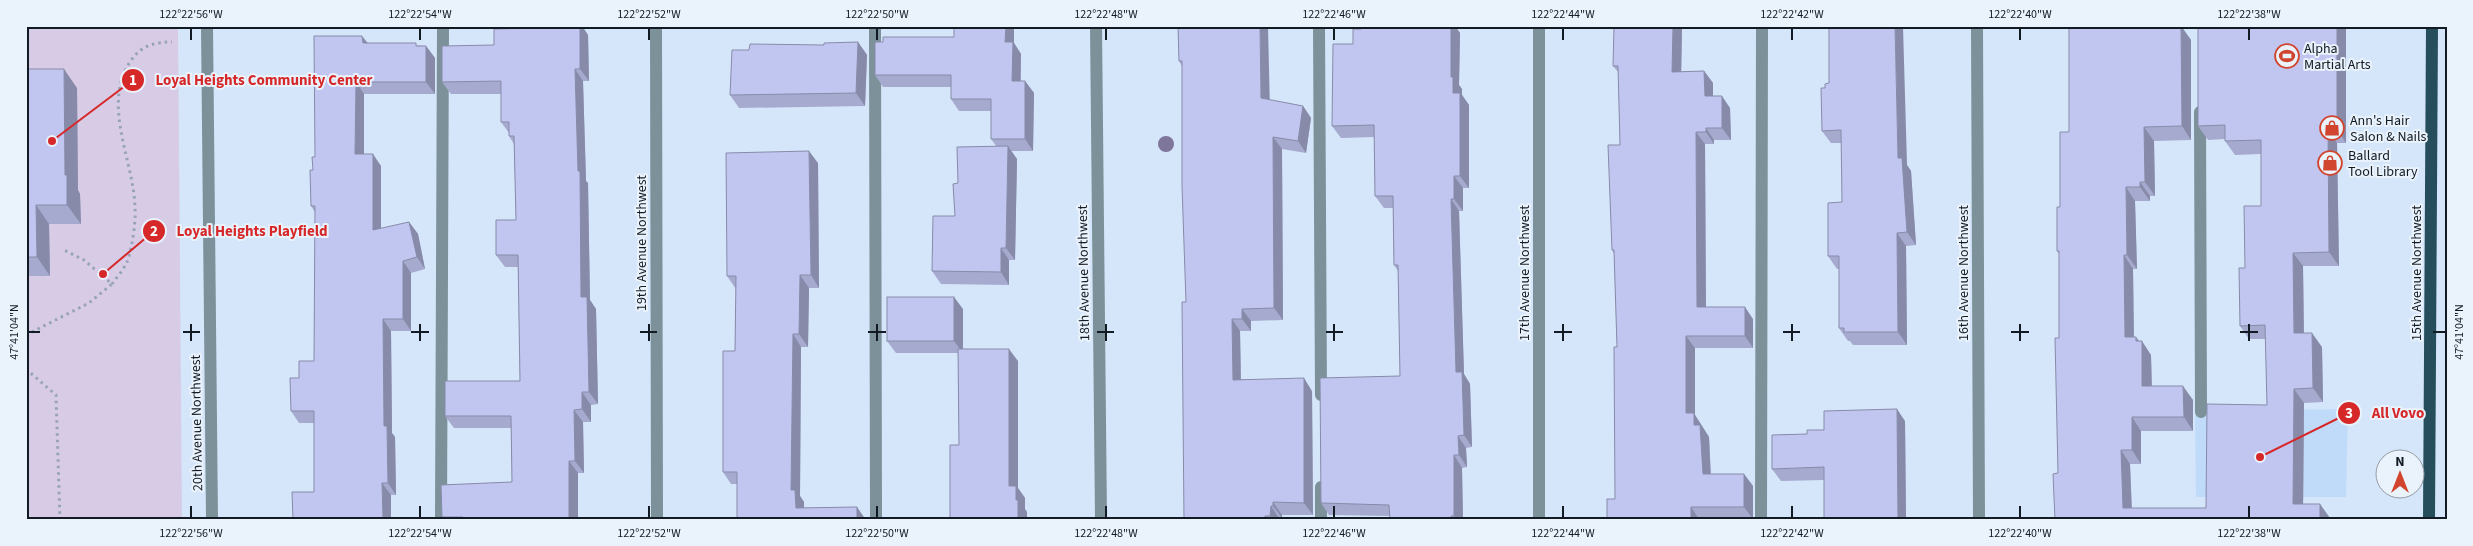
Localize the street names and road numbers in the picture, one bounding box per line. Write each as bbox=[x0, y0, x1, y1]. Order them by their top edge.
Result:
street label: 19th Avenue Northwest bbox=[632, 175, 652, 311]
street label: 18th Avenue Northwest bbox=[1073, 204, 1095, 341]
street label: 17th Avenue Northwest bbox=[1515, 205, 1535, 341]
street label: 16th Avenue Northwest bbox=[1954, 205, 1974, 341]
street label: 15th Avenue Northwest bbox=[2407, 205, 2427, 341]
street label: 20th Avenue Northwest bbox=[186, 354, 208, 491]

